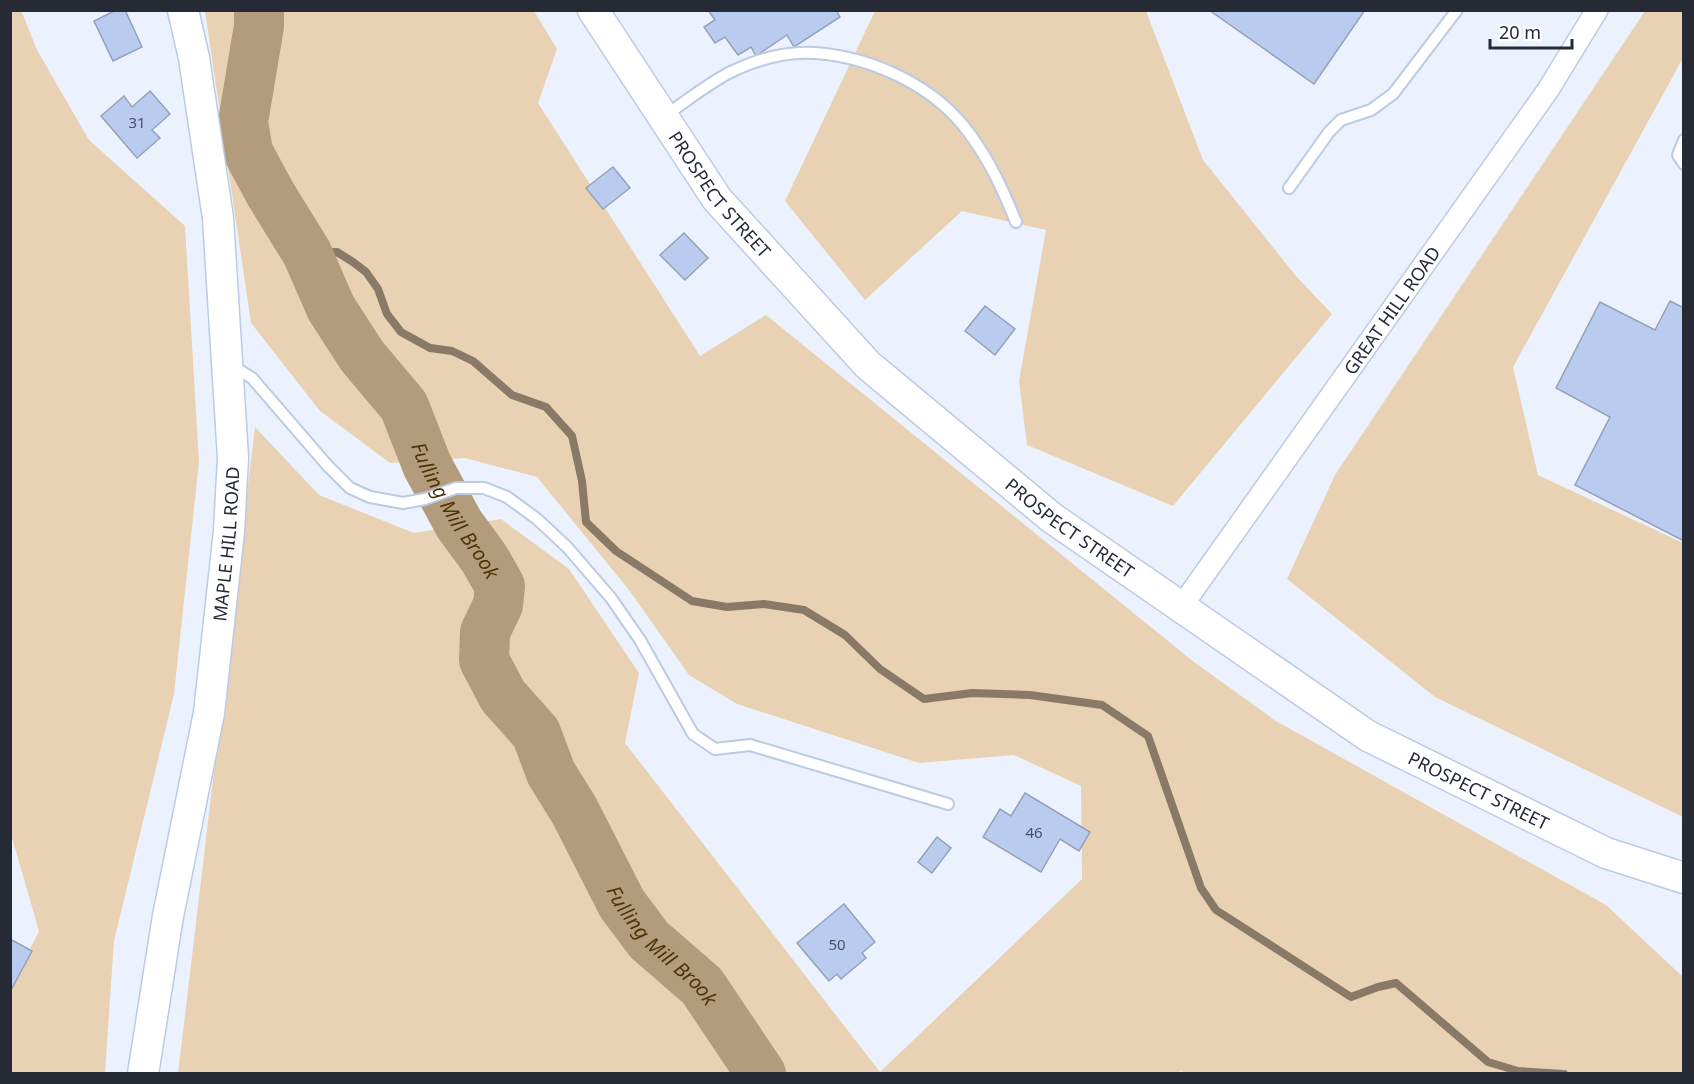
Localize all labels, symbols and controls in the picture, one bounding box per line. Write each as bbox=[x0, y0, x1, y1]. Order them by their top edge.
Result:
scale bar bbox=[1490, 12, 1572, 50]
text: 20 m bbox=[1499, 20, 1541, 44]
house number: 31 bbox=[128, 112, 146, 132]
street label: PROSPECT STREET bbox=[664, 126, 776, 263]
street label: GREAT HILL ROAD bbox=[1338, 241, 1445, 379]
water label: Fulling Mill Brook bbox=[406, 438, 507, 584]
street label: MAPLE HILL ROAD bbox=[207, 466, 245, 623]
street label: PROSPECT STREET bbox=[1001, 472, 1139, 583]
street label: PROSPECT STREET bbox=[1404, 746, 1553, 835]
house number: 46 bbox=[1025, 822, 1043, 842]
water label: Fulling Mill Brook bbox=[601, 880, 725, 1011]
house number: 50 bbox=[828, 934, 846, 954]

